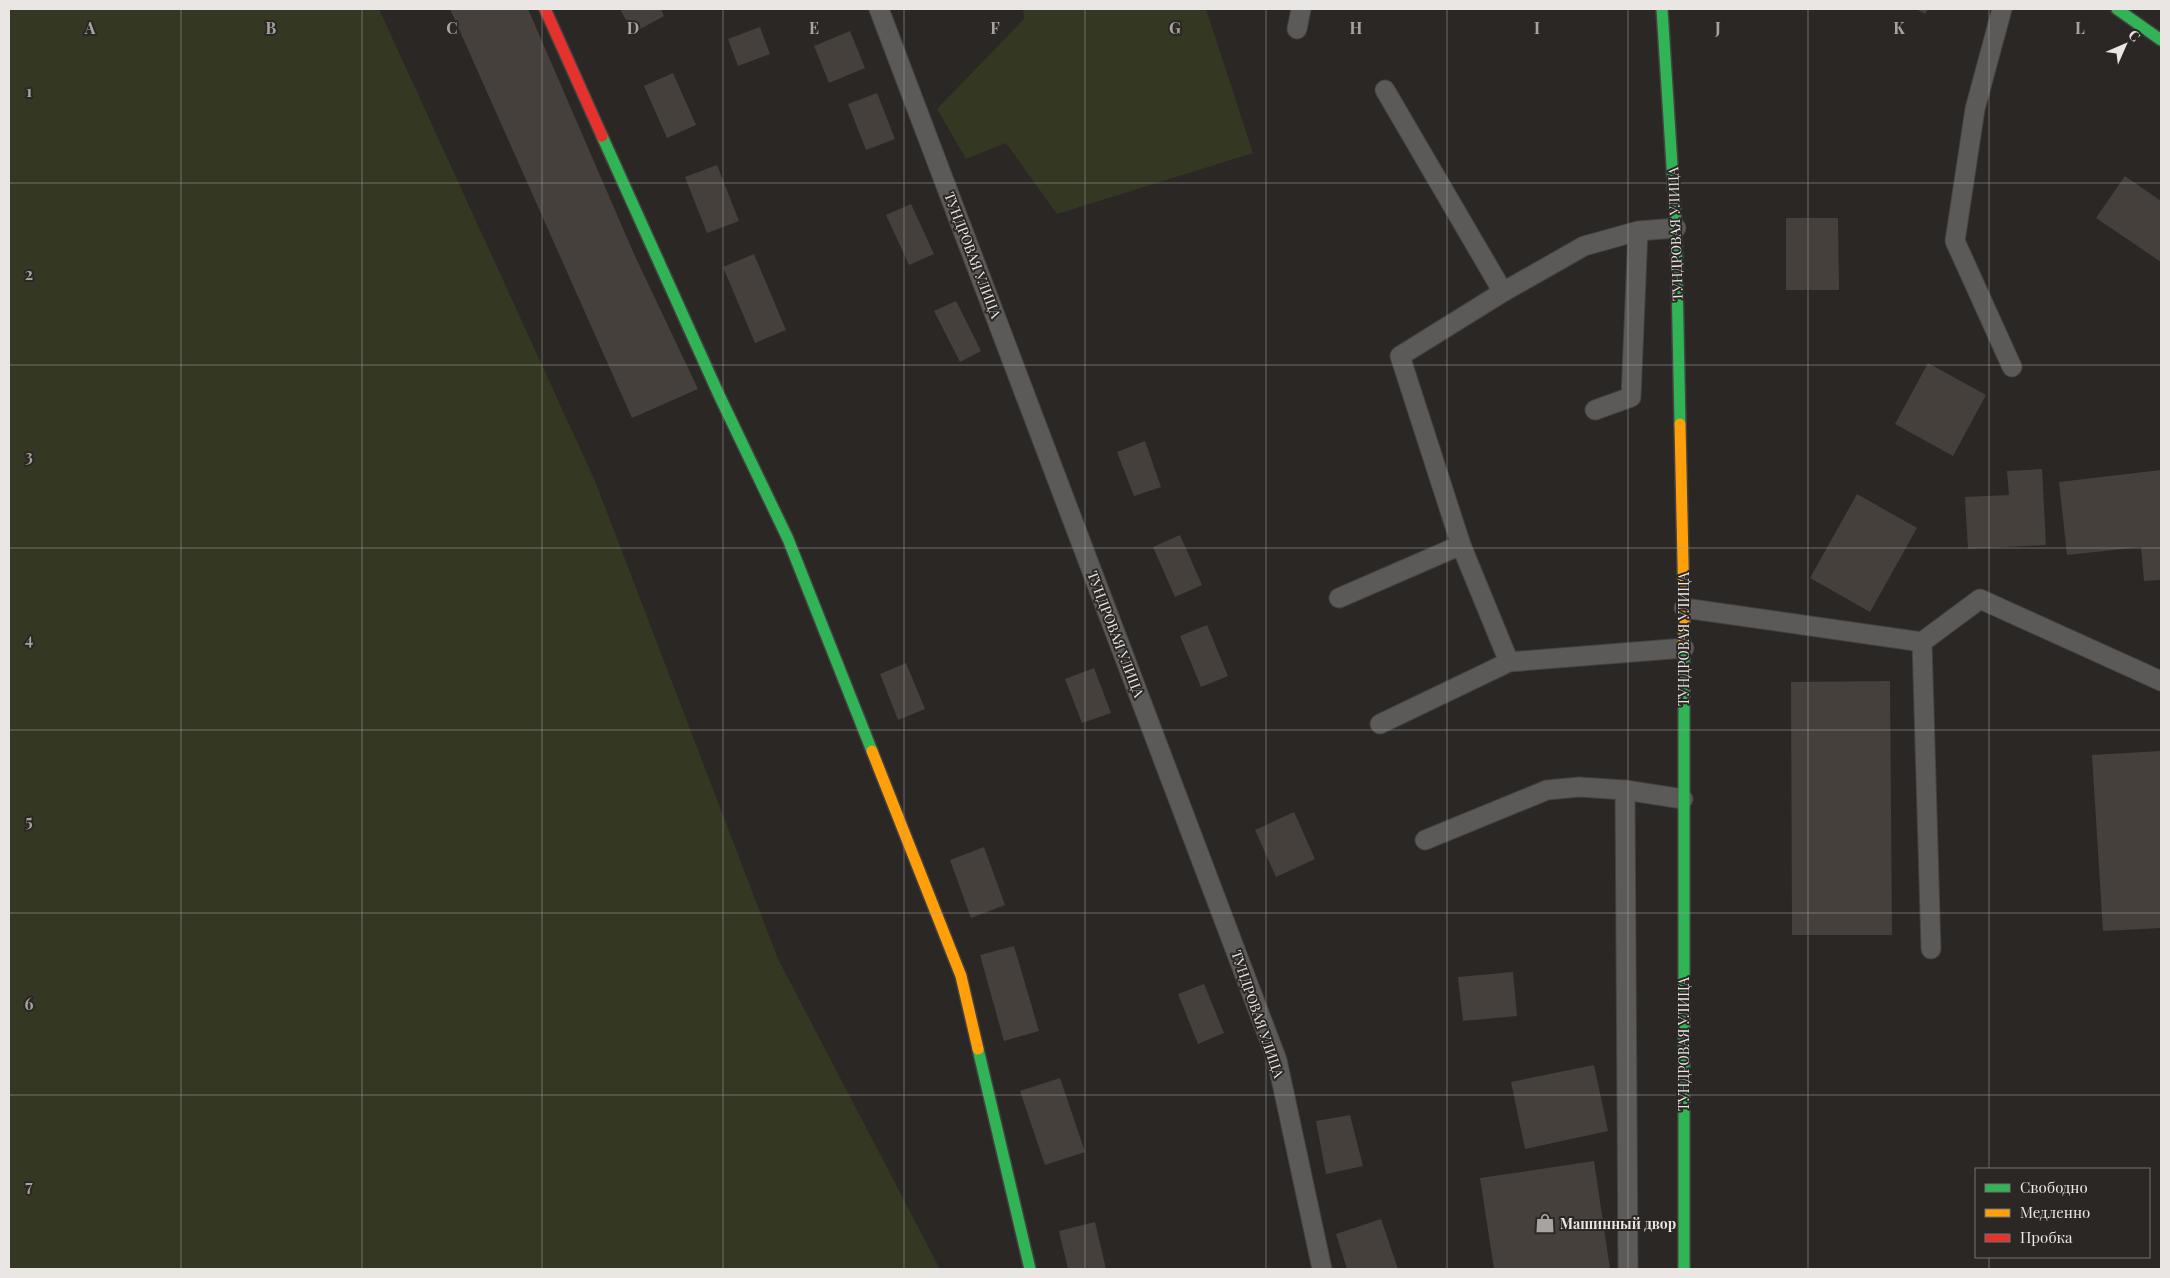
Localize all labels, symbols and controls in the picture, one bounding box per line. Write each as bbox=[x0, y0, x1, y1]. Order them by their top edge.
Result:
text: A bbox=[84, 17, 96, 38]
text: B bbox=[266, 17, 277, 38]
text: C bbox=[446, 17, 458, 38]
text: D bbox=[627, 17, 639, 38]
text: E bbox=[809, 17, 819, 38]
text: F bbox=[990, 17, 1000, 38]
text: G bbox=[1169, 17, 1181, 38]
text: H bbox=[1350, 17, 1363, 38]
text: I bbox=[1534, 17, 1540, 38]
text: J bbox=[1714, 17, 1721, 38]
text: K bbox=[1893, 17, 1905, 38]
text: L bbox=[2075, 17, 2085, 38]
north arrow bbox=[2100, 20, 2150, 70]
text: С bbox=[2124, 25, 2145, 46]
text: 1 bbox=[26, 80, 32, 101]
street label: ТУНДРОВАЯ УЛИЦА bbox=[1663, 167, 1687, 301]
street label: ТУНДРОВАЯ УЛИЦА bbox=[940, 189, 1006, 321]
text: 2 bbox=[25, 263, 33, 284]
text: 3 bbox=[25, 445, 33, 466]
street label: ТУНДРОВАЯ УЛИЦА bbox=[1083, 568, 1149, 700]
street label: ТУНДРОВАЯ УЛИЦА bbox=[1674, 572, 1693, 706]
text: 4 bbox=[25, 628, 33, 649]
text: 5 bbox=[25, 810, 33, 831]
street label: ТУНДРОВАЯ УЛИЦА bbox=[1227, 948, 1289, 1081]
street label: ТУНДРОВАЯ УЛИЦА bbox=[1674, 977, 1693, 1111]
text: 6 bbox=[25, 993, 34, 1014]
legend bbox=[1975, 1168, 2150, 1258]
text: 7 bbox=[25, 1175, 33, 1196]
text: Свободно bbox=[2020, 1177, 2088, 1197]
text: Медленно bbox=[2020, 1202, 2090, 1222]
shop icon: Машинный двор bbox=[1534, 1212, 1556, 1234]
place label: Машинный двор bbox=[1560, 1214, 1676, 1233]
text: Пробка bbox=[2020, 1227, 2073, 1247]

